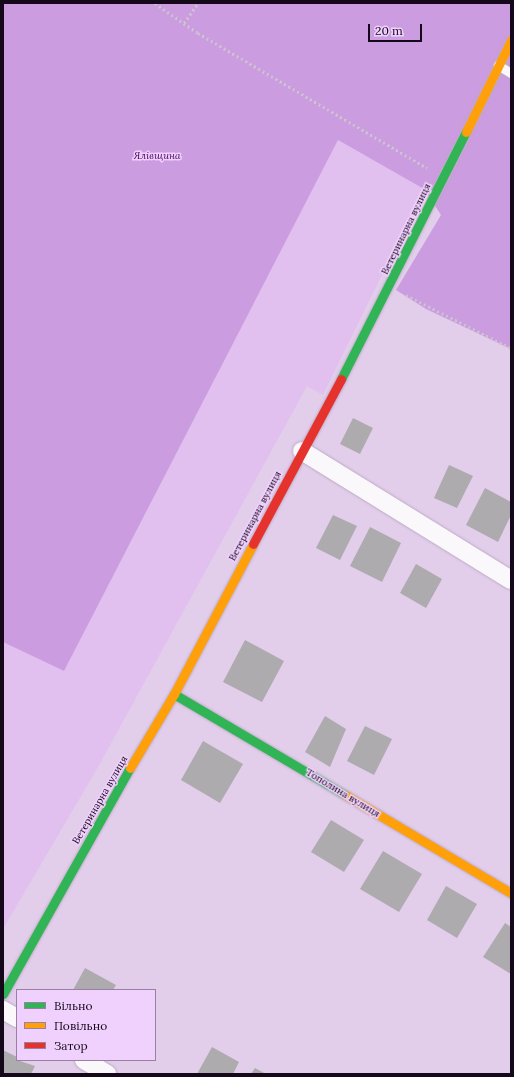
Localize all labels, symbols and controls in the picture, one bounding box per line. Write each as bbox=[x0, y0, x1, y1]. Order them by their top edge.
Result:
scale bar bbox=[370, 16, 424, 42]
text: 20 m bbox=[375, 23, 403, 38]
park label: Ялівщина bbox=[133, 150, 181, 162]
street label: Ветеринарна вулиця bbox=[379, 181, 433, 277]
street label: Ветеринарна вулиця bbox=[226, 469, 284, 563]
street label: Ветеринарна вулиця bbox=[70, 754, 130, 846]
street label: Тополина вулиця bbox=[304, 766, 382, 820]
legend bbox=[16, 989, 156, 1061]
text: Вільно bbox=[54, 998, 93, 1013]
text: Повільно bbox=[54, 1018, 107, 1033]
text: Затор bbox=[54, 1038, 88, 1053]

